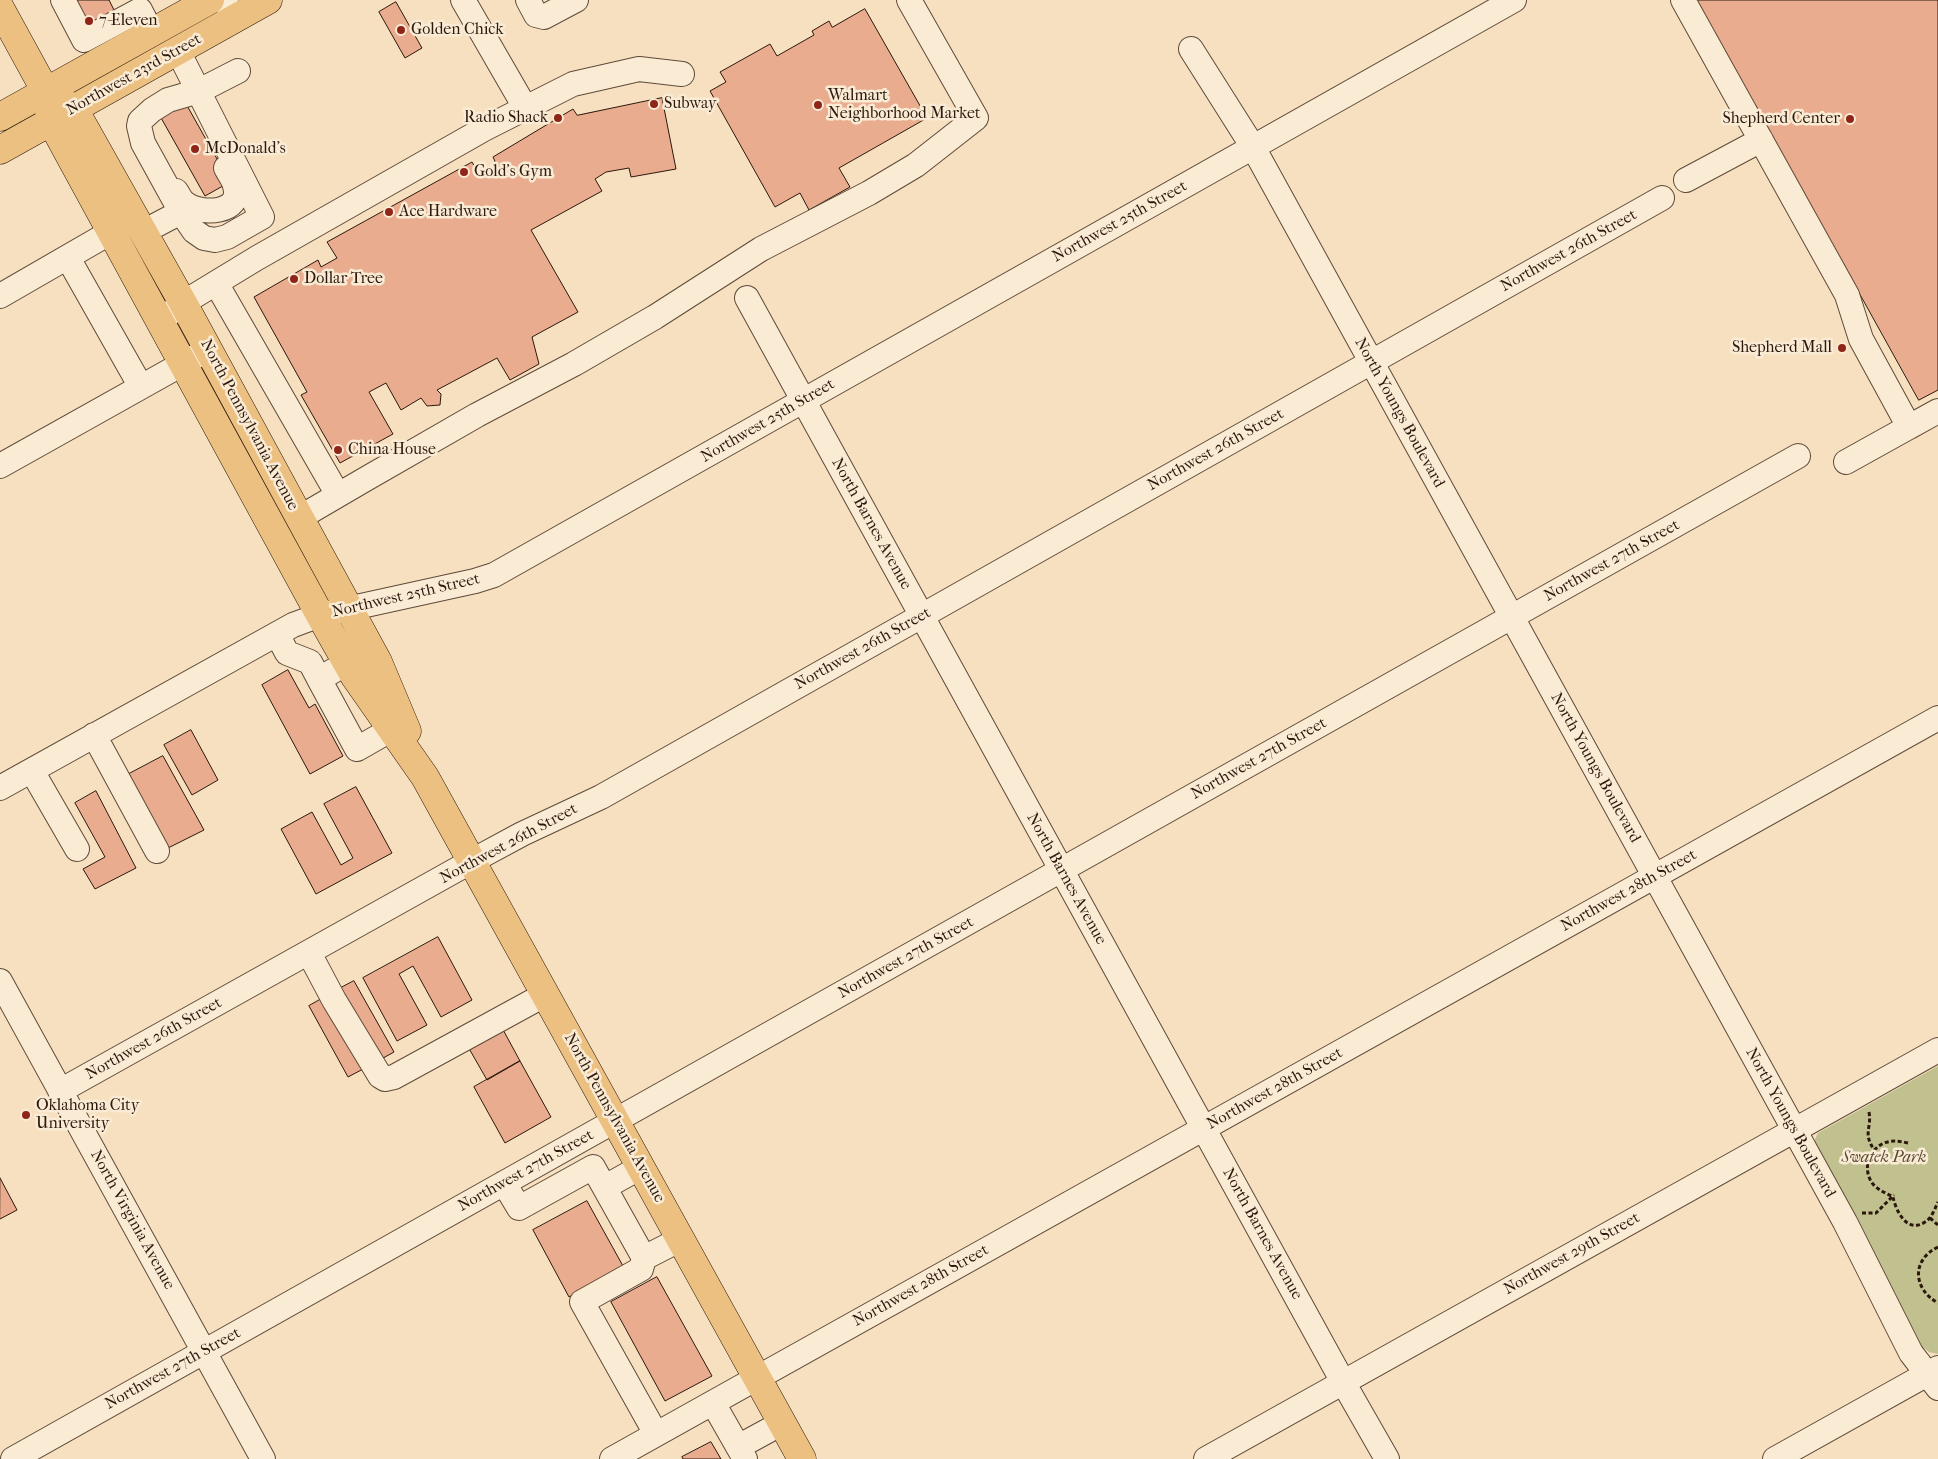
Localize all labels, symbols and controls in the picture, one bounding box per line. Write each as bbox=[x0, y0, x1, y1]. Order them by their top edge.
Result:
place label: 7-Eleven bbox=[99, 11, 158, 31]
marker: 7-Eleven bbox=[83, 15, 95, 27]
place label: Golden Chick bbox=[411, 20, 504, 40]
marker: Golden Chick bbox=[395, 24, 407, 36]
street label: Northwest 23rd Street bbox=[63, 30, 205, 120]
place label: Walmart Neighborhood Market bbox=[828, 86, 981, 124]
place label: Subway bbox=[664, 94, 717, 114]
marker: Subway bbox=[648, 98, 660, 110]
marker: Walmart Neighborhood Market bbox=[812, 99, 824, 111]
place label: Radio Shack bbox=[464, 108, 548, 128]
place label: Shepherd Center bbox=[1723, 109, 1840, 129]
marker: Radio Shack bbox=[552, 112, 564, 124]
marker: Shepherd Center bbox=[1844, 113, 1856, 125]
place label: McDonald's bbox=[205, 139, 286, 159]
marker: McDonald's bbox=[189, 143, 201, 155]
place label: Gold's Gym bbox=[474, 162, 552, 182]
marker: Gold's Gym bbox=[458, 166, 470, 178]
street label: Northwest 25th Street bbox=[1049, 177, 1191, 267]
place label: Ace Hardware bbox=[399, 202, 497, 222]
marker: Ace Hardware bbox=[383, 206, 395, 218]
street label: Northwest 26th Street bbox=[1497, 206, 1641, 296]
place label: Dollar Tree bbox=[304, 269, 383, 289]
marker: Dollar Tree bbox=[288, 273, 300, 285]
street label: North Youngs Boulevard bbox=[1350, 335, 1448, 491]
street label: North Pennsylvania Avenue bbox=[196, 336, 302, 514]
place label: Shepherd Mall bbox=[1732, 338, 1832, 358]
marker: Shepherd Mall bbox=[1836, 342, 1848, 354]
street label: Northwest 25th Street bbox=[698, 375, 838, 467]
street label: Northwest 26th Street bbox=[1144, 405, 1288, 495]
place label: China House bbox=[348, 440, 436, 460]
marker: China House bbox=[332, 444, 344, 456]
street label: North Barnes Avenue bbox=[827, 455, 915, 593]
street label: Northwest 27th Street bbox=[1541, 516, 1683, 606]
street label: Northwest 25th Street bbox=[330, 570, 482, 622]
street label: Northwest 26th Street bbox=[791, 604, 935, 694]
street label: North Youngs Boulevard bbox=[1546, 690, 1644, 846]
street label: Northwest 27th Street bbox=[1188, 714, 1330, 804]
street label: Northwest 26th Street bbox=[437, 800, 581, 888]
street label: North Barnes Avenue bbox=[1022, 810, 1110, 948]
street label: Northwest 28th Street bbox=[1558, 846, 1700, 936]
street label: Northwest 27th Street bbox=[835, 913, 977, 1003]
street label: Northwest 26th Street bbox=[82, 994, 226, 1084]
street label: North Pennsylvania Avenue bbox=[559, 1030, 669, 1206]
street label: Northwest 28th Street bbox=[1204, 1044, 1346, 1134]
street label: North Youngs Boulevard bbox=[1741, 1045, 1839, 1201]
place label: Oklahoma City University bbox=[36, 1096, 139, 1134]
marker: Oklahoma City University bbox=[20, 1109, 32, 1121]
street label: Northwest 27th Street bbox=[455, 1126, 597, 1216]
street label: North Virginia Avenue bbox=[86, 1147, 178, 1293]
park label: Swatek Park bbox=[1842, 1148, 1926, 1168]
street label: North Barnes Avenue bbox=[1218, 1165, 1306, 1303]
street label: Northwest 29th Street bbox=[1501, 1209, 1643, 1299]
street label: Northwest 28th Street bbox=[850, 1241, 992, 1331]
street label: Northwest 27th Street bbox=[102, 1324, 244, 1414]

